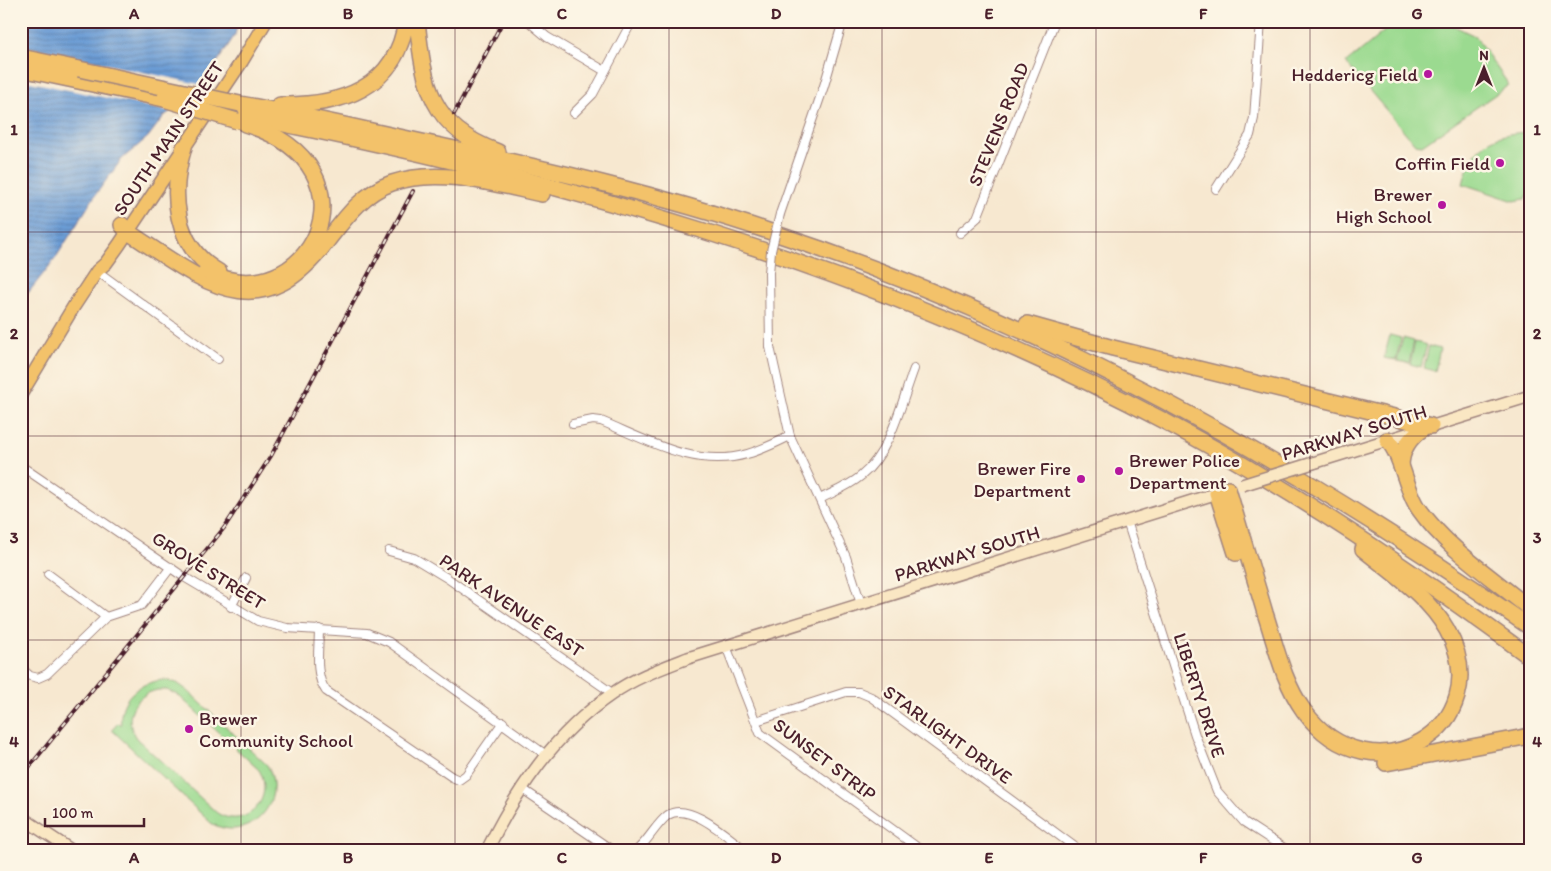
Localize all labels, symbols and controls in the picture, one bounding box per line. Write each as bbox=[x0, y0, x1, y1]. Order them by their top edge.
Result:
text: A bbox=[128, 4, 140, 23]
text: B bbox=[343, 4, 354, 23]
text: C bbox=[557, 4, 568, 23]
text: D bbox=[771, 4, 782, 23]
text: E bbox=[985, 4, 994, 23]
text: F bbox=[1199, 4, 1208, 23]
text: G bbox=[1411, 4, 1423, 23]
north arrow bbox=[1458, 42, 1508, 92]
text: N bbox=[1479, 47, 1489, 64]
street label: SOUTH MAIN STREET bbox=[108, 56, 229, 220]
street label: STEVENS ROAD bbox=[963, 59, 1034, 190]
place label: Heddericg Field bbox=[1291, 63, 1419, 86]
marker: Heddericg Field bbox=[1422, 68, 1434, 80]
text: 1 bbox=[10, 120, 18, 139]
text: 1 bbox=[1533, 120, 1541, 139]
place label: Coffin Field bbox=[1395, 152, 1491, 175]
marker: Coffin Field bbox=[1494, 157, 1506, 169]
place label: Brewer High School bbox=[1336, 183, 1433, 228]
marker: Brewer High School bbox=[1436, 199, 1448, 211]
text: 2 bbox=[10, 324, 19, 343]
text: 2 bbox=[1533, 324, 1542, 343]
street label: PARKWAY SOUTH bbox=[1279, 399, 1430, 465]
place label: Brewer Police Department bbox=[1129, 449, 1240, 494]
place label: Brewer Fire Department bbox=[973, 457, 1071, 502]
marker: Brewer Police Department bbox=[1113, 465, 1125, 477]
marker: Brewer Fire Department bbox=[1075, 473, 1087, 485]
street label: PARKWAY SOUTH bbox=[892, 520, 1043, 586]
street label: GROVE STREET bbox=[148, 526, 270, 615]
text: 3 bbox=[10, 528, 19, 547]
text: 3 bbox=[1533, 528, 1542, 547]
street label: PARK AVENUE EAST bbox=[435, 549, 588, 662]
street label: LIBERTY DRIVE bbox=[1169, 630, 1231, 761]
street label: STARLIGHT DRIVE bbox=[879, 680, 1017, 789]
place label: Brewer Community School bbox=[199, 707, 354, 752]
street label: SUNSET STRIP bbox=[769, 713, 881, 806]
marker: Brewer Community School bbox=[183, 723, 195, 735]
text: 4 bbox=[9, 732, 19, 751]
text: 4 bbox=[1532, 732, 1542, 751]
scale bar bbox=[45, 796, 144, 828]
text: 100 m bbox=[52, 804, 94, 822]
text: A bbox=[128, 848, 140, 867]
text: B bbox=[343, 848, 354, 867]
text: C bbox=[557, 848, 568, 867]
text: D bbox=[771, 848, 782, 867]
text: E bbox=[985, 848, 994, 867]
text: F bbox=[1199, 848, 1208, 867]
text: G bbox=[1411, 848, 1423, 867]

